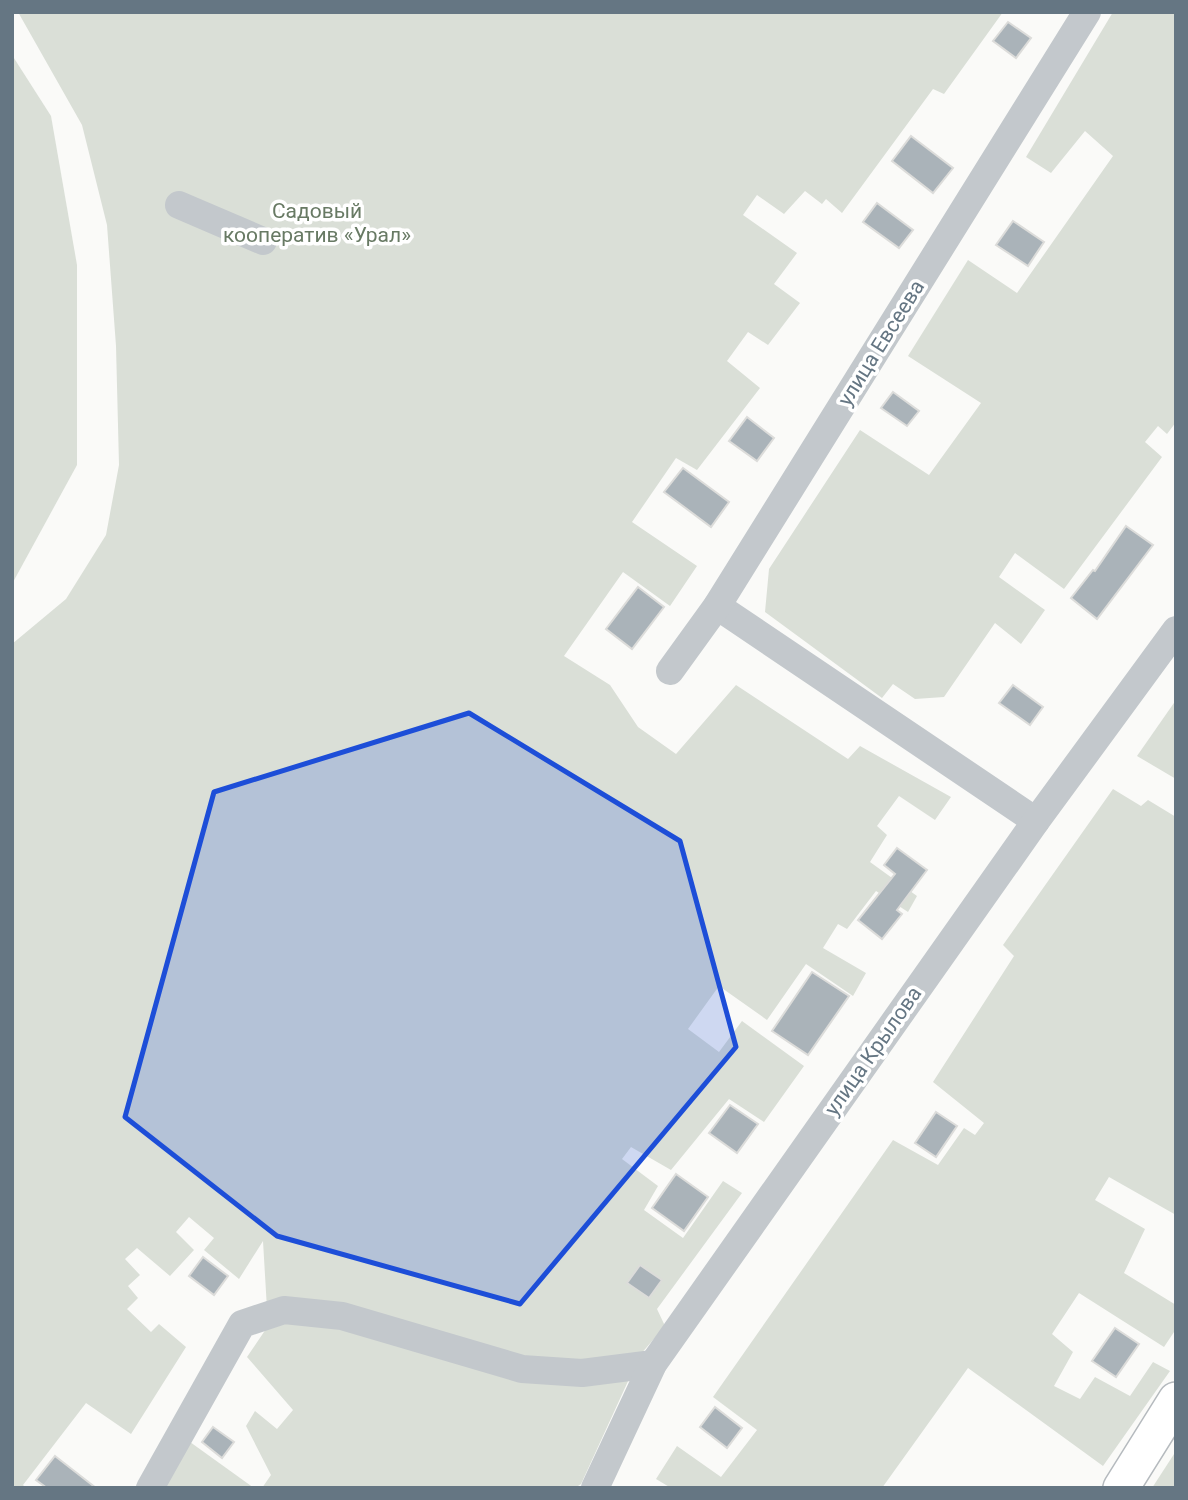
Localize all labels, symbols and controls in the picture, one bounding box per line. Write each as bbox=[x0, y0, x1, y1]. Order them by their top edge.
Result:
park label: Садовый кооператив «Урал» bbox=[223, 199, 411, 247]
street label: улица Евсеева bbox=[833, 276, 929, 410]
street label: улица Крылова bbox=[820, 982, 926, 1120]

